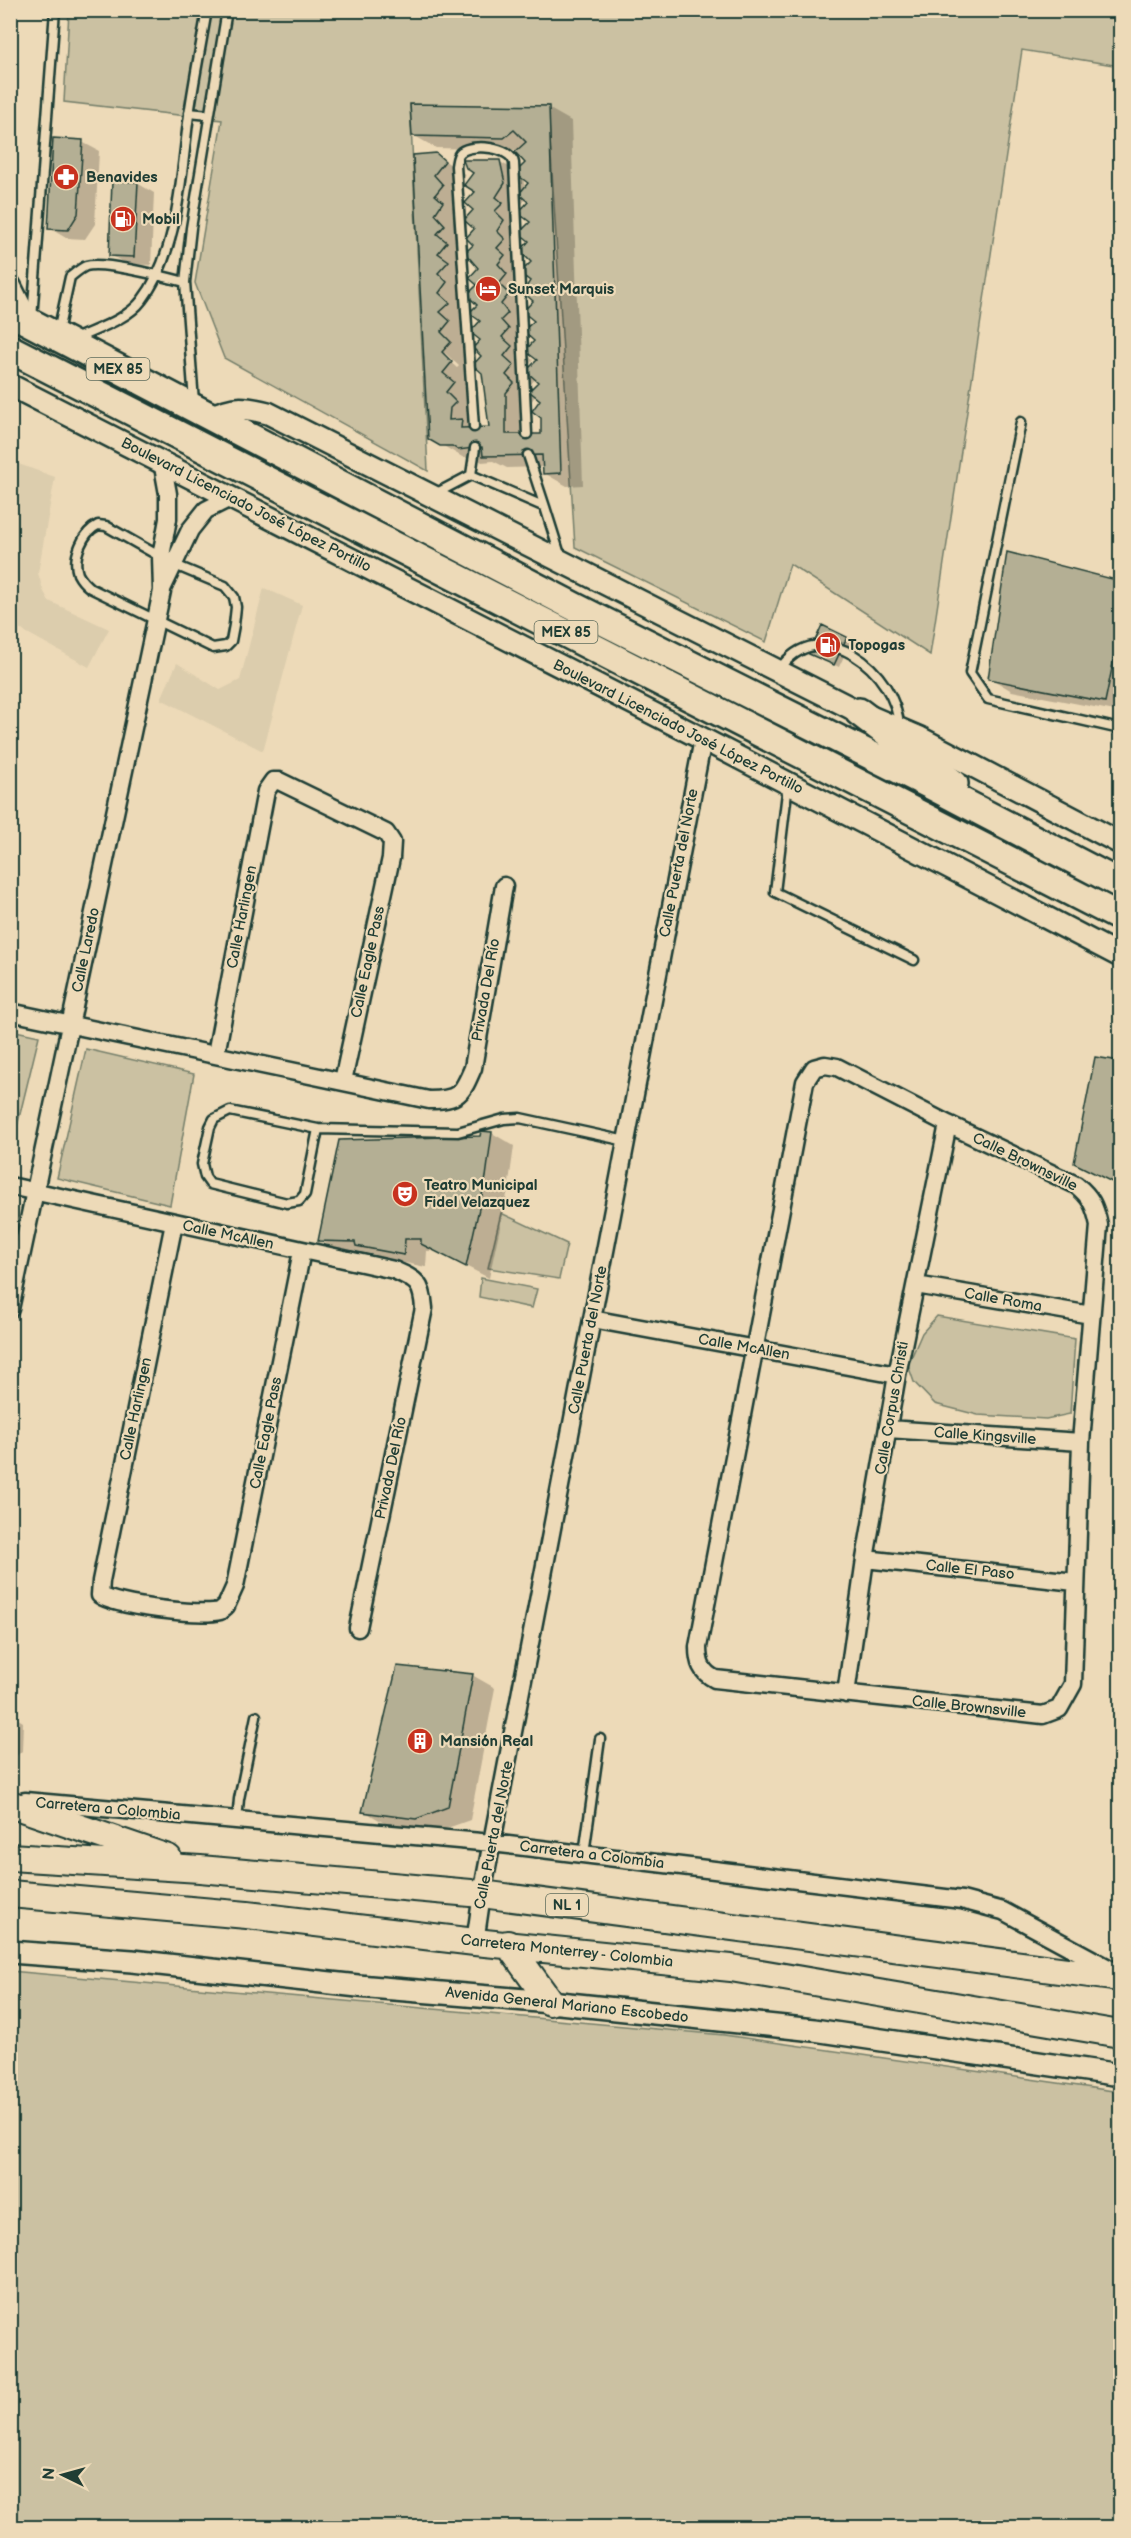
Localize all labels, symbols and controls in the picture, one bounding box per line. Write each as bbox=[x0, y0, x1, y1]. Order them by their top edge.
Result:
pharmacy icon: Benavides bbox=[51, 162, 81, 192]
place label: Benavides bbox=[86, 168, 158, 187]
fuel station icon: Mobil bbox=[108, 204, 138, 234]
place label: Mobil bbox=[142, 210, 180, 229]
hotel icon: Sunset Marquis bbox=[473, 274, 503, 304]
place label: Sunset Marquis bbox=[508, 280, 614, 299]
road number: MEX 85 bbox=[86, 358, 150, 380]
street label: Boulevard Licenciado José López Portillo bbox=[118, 433, 374, 577]
road number: MEX 85 bbox=[534, 621, 598, 643]
fuel station icon: Topogas bbox=[813, 630, 843, 660]
place label: Topogas bbox=[848, 636, 905, 655]
street label: Boulevard Licenciado José López Portillo bbox=[550, 655, 806, 799]
street label: Calle Puerta del Norte bbox=[655, 787, 703, 939]
street label: Calle Harlingen bbox=[223, 864, 261, 970]
street label: Calle Eagle Pass bbox=[347, 904, 389, 1020]
street label: Calle Laredo bbox=[68, 906, 104, 994]
street label: Privada Del Río bbox=[468, 937, 504, 1043]
street label: Calle Brownsville bbox=[969, 1128, 1081, 1196]
place label: Teatro Municipal Fidel Velazquez bbox=[424, 1176, 538, 1212]
theatre icon: Teatro Municipal Fidel Velazquez bbox=[390, 1179, 420, 1209]
street label: Calle McAllen bbox=[181, 1216, 275, 1254]
street label: Calle Puerta del Norte bbox=[564, 1264, 612, 1416]
street label: Calle Roma bbox=[963, 1284, 1043, 1316]
street label: Calle McAllen bbox=[697, 1330, 791, 1364]
street label: Calle Corpus Christi bbox=[871, 1340, 913, 1476]
street label: Calle Harlingen bbox=[116, 1356, 156, 1462]
street label: Calle Eagle Pass bbox=[246, 1375, 286, 1491]
street label: Privada Del Río bbox=[371, 1415, 411, 1521]
street label: Calle Kingsville bbox=[933, 1423, 1037, 1449]
street label: Calle El Paso bbox=[925, 1556, 1015, 1584]
street label: Calle Brownsville bbox=[911, 1692, 1027, 1722]
building icon: Mansión Real bbox=[405, 1726, 435, 1756]
place label: Mansión Real bbox=[440, 1732, 533, 1751]
street label: Calle Puerta del Norte bbox=[470, 1759, 518, 1911]
street label: Carretera a Colombia bbox=[35, 1793, 181, 1825]
street label: Carretera a Colombia bbox=[519, 1837, 665, 1873]
road number: NL 1 bbox=[546, 1894, 588, 1916]
street label: Carretera Monterrey - Colombia bbox=[460, 1930, 674, 1972]
street label: Avenida General Mariano Escobedo bbox=[444, 1983, 690, 2027]
north arrow bbox=[33, 2445, 93, 2505]
text: N bbox=[40, 2467, 60, 2481]

